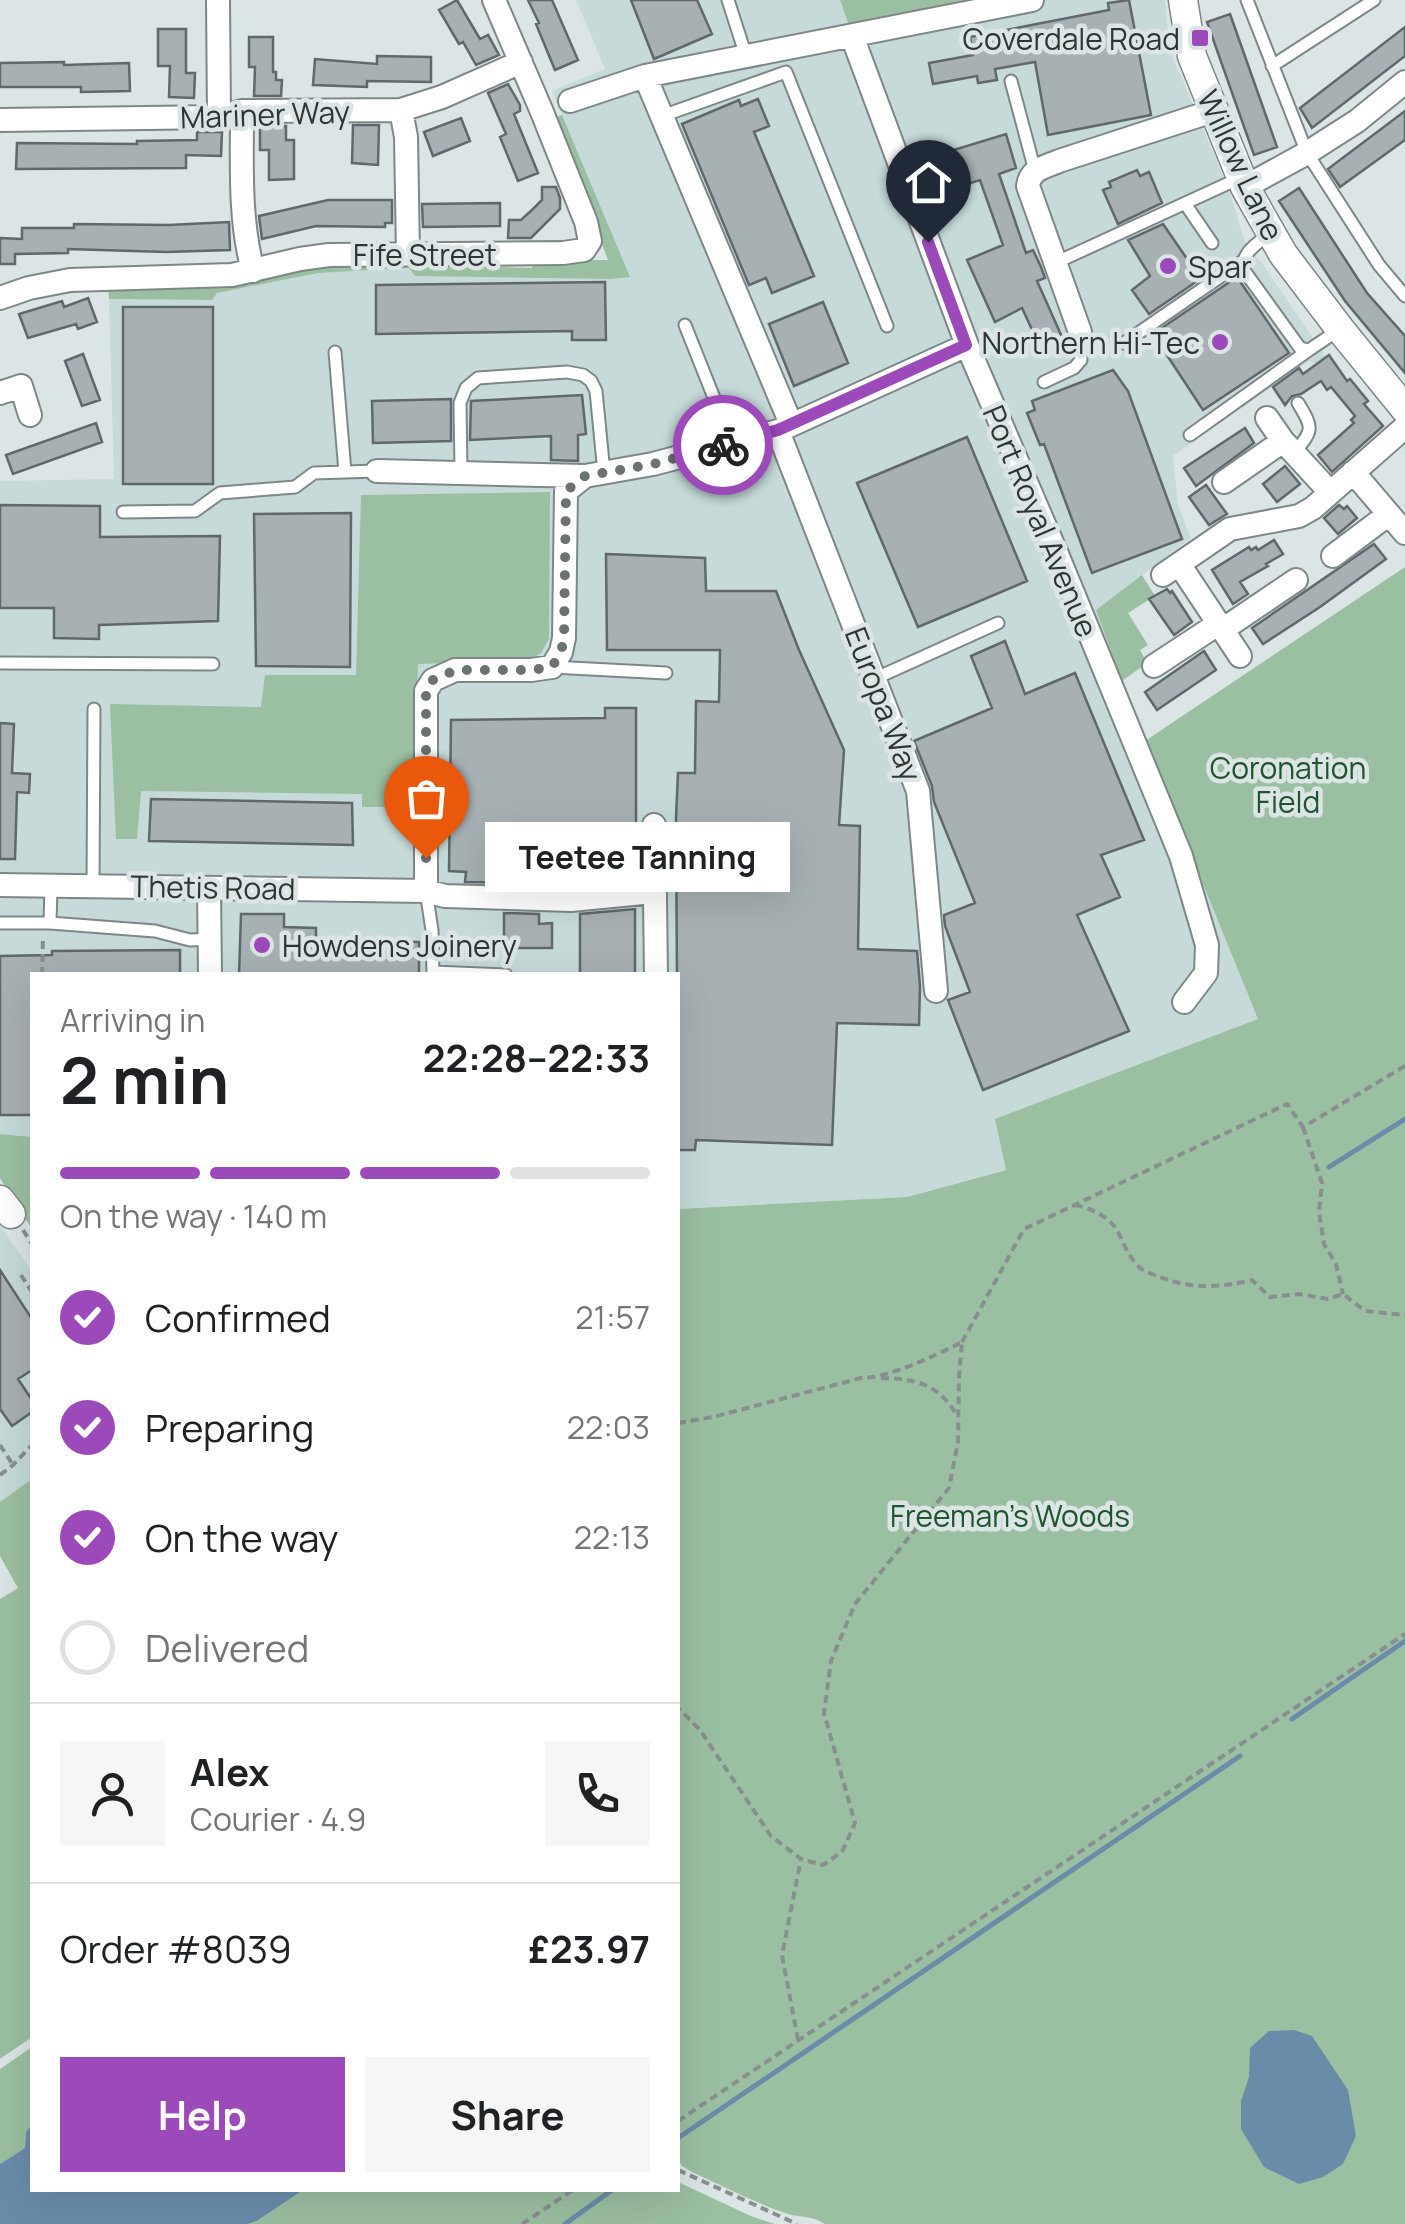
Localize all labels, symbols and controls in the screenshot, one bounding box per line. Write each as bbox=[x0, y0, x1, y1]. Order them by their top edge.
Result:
place label: Coverdale Road bbox=[963, 18, 1180, 59]
marker: Coverdale Road bbox=[1189, 27, 1211, 49]
street label: Willow Lane bbox=[1188, 83, 1294, 247]
street label: Mariner Way bbox=[179, 91, 351, 137]
pin bbox=[886, 140, 971, 243]
icon: home bbox=[901, 155, 956, 210]
street label: Fife Street bbox=[353, 234, 497, 275]
place label: Spar bbox=[1188, 246, 1252, 287]
marker: Spar bbox=[1157, 255, 1179, 277]
place label: Northern Hi-Tec bbox=[982, 322, 1200, 363]
marker: Northern Hi-Tec bbox=[1209, 331, 1231, 353]
courier bbox=[673, 395, 773, 495]
street label: Port Royal Avenue bbox=[974, 399, 1108, 643]
icon: bike bbox=[696, 418, 751, 473]
street label: Europa Way bbox=[836, 621, 932, 787]
park label: Coronation Field bbox=[1210, 747, 1366, 822]
pin bbox=[384, 756, 469, 859]
icon: bag bbox=[399, 771, 454, 826]
callout: Teetee Tanning bbox=[486, 823, 791, 893]
text: Teetee Tanning bbox=[519, 835, 756, 879]
street label: Thetis Road bbox=[130, 865, 296, 909]
place label: Howdens Joinery bbox=[282, 925, 517, 966]
marker: Howdens Joinery bbox=[251, 934, 273, 956]
text: Arriving in bbox=[60, 998, 205, 1042]
text: 22:28–22:33 bbox=[423, 1031, 650, 1083]
text: 2 min bbox=[60, 1035, 229, 1124]
text: On the way · 140 m bbox=[60, 1194, 327, 1238]
icon: check bbox=[60, 1290, 115, 1345]
text: Confirmed bbox=[145, 1291, 331, 1343]
text: 21:57 bbox=[575, 1295, 650, 1339]
icon: check bbox=[60, 1400, 115, 1455]
text: Preparing bbox=[145, 1401, 314, 1453]
text: 22:03 bbox=[567, 1405, 650, 1449]
park label: Freeman's Woods bbox=[890, 1495, 1130, 1536]
icon: check bbox=[60, 1510, 115, 1565]
text: On the way bbox=[145, 1511, 338, 1563]
text: 22:13 bbox=[574, 1515, 650, 1559]
text: Delivered bbox=[145, 1621, 309, 1673]
button: person bbox=[60, 1741, 165, 1846]
button: phone bbox=[545, 1741, 650, 1846]
text: Alex bbox=[190, 1745, 269, 1797]
text: Courier · 4.9 bbox=[190, 1797, 366, 1841]
text: Order #8039 bbox=[60, 1922, 292, 1974]
text: £23.97 bbox=[528, 1922, 650, 1974]
button: Help bbox=[60, 2057, 345, 2172]
button: Share bbox=[365, 2057, 650, 2172]

